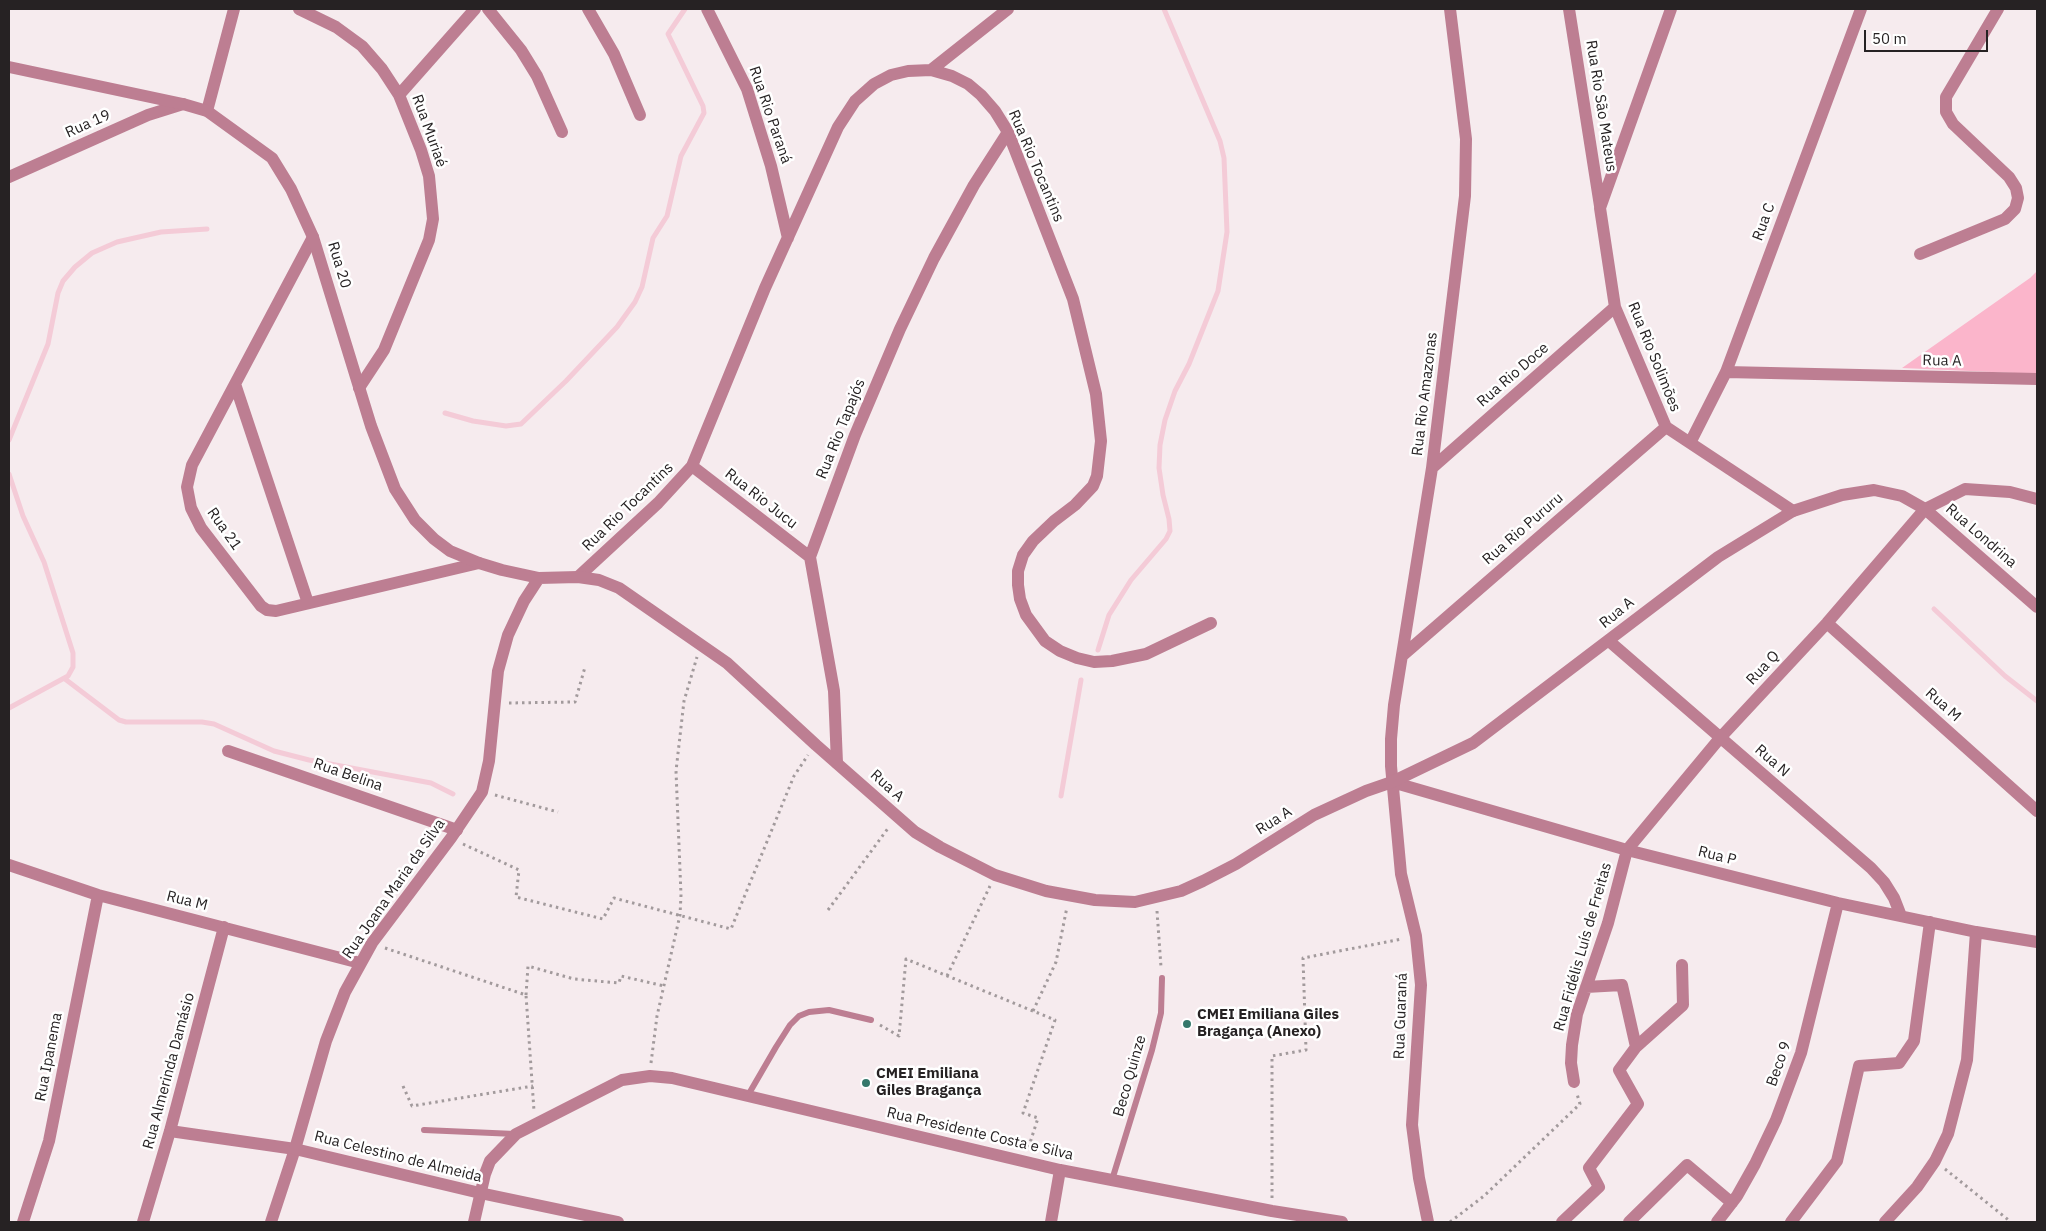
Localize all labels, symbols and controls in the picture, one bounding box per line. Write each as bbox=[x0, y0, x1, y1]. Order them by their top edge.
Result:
scale bar bbox=[1866, 20, 1990, 52]
text: 50 m bbox=[1872, 29, 1907, 48]
street label: Rua Rio São Mateus bbox=[1582, 39, 1620, 173]
street label: Rua Rio Paraná bbox=[745, 64, 795, 166]
street label: Rua Muriaé bbox=[408, 92, 450, 170]
street label: Rua 19 bbox=[63, 106, 113, 142]
street label: Rua Rio Tocantins bbox=[1004, 107, 1068, 225]
street label: Rua C bbox=[1749, 201, 1779, 243]
street label: Rua 20 bbox=[323, 240, 355, 290]
street label: Rua Rio Solimões bbox=[1624, 299, 1684, 415]
street label: Rua Rio Amazonas bbox=[1408, 331, 1442, 457]
street label: Rua Rio Doce bbox=[1473, 339, 1553, 411]
street label: Rua A bbox=[1922, 352, 1962, 370]
street label: Rua Rio Tapajós bbox=[813, 376, 869, 482]
street label: Rua Rio Tocantins bbox=[579, 459, 677, 555]
street label: Rua Rio Jucu bbox=[721, 465, 801, 533]
street label: Rua Rio Pururu bbox=[1479, 489, 1567, 569]
street label: Rua Londrina bbox=[1942, 500, 2020, 572]
street label: Rua 21 bbox=[203, 504, 245, 554]
street label: Rua A bbox=[1596, 594, 1638, 632]
street label: Rua Q bbox=[1743, 647, 1783, 689]
street label: Rua M bbox=[1921, 684, 1965, 726]
street label: Rua N bbox=[1751, 741, 1793, 781]
street label: Rua Belina bbox=[311, 755, 385, 795]
street label: Rua A bbox=[866, 766, 908, 806]
street label: Rua A bbox=[1253, 803, 1295, 839]
street label: Rua Joana Maria da Silva bbox=[339, 816, 449, 962]
street label: Rua P bbox=[1696, 843, 1738, 869]
street label: Rua Fidélis Luís de Freitas bbox=[1550, 861, 1616, 1033]
street label: Rua M bbox=[165, 887, 209, 915]
street label: Rua Guaraná bbox=[1390, 972, 1412, 1060]
street label: Rua Almerinda Damásio bbox=[139, 991, 199, 1151]
place label: CMEI Emiliana Giles Bragança (Anexo) bbox=[1197, 1006, 1339, 1041]
street label: Rua Ipanema bbox=[32, 1011, 66, 1103]
marker: CMEI Emiliana Giles Bragança (Anexo) bbox=[1181, 1018, 1193, 1030]
street label: Beco Quinze bbox=[1110, 1033, 1150, 1119]
street label: Beco 9 bbox=[1763, 1039, 1795, 1089]
place label: CMEI Emiliana Giles Bragança bbox=[876, 1065, 982, 1100]
marker: CMEI Emiliana Giles Bragança bbox=[860, 1077, 872, 1089]
street label: Rua Presidente Costa e Silva bbox=[885, 1104, 1075, 1164]
street label: Rua Celestino de Almeida bbox=[312, 1127, 484, 1187]

